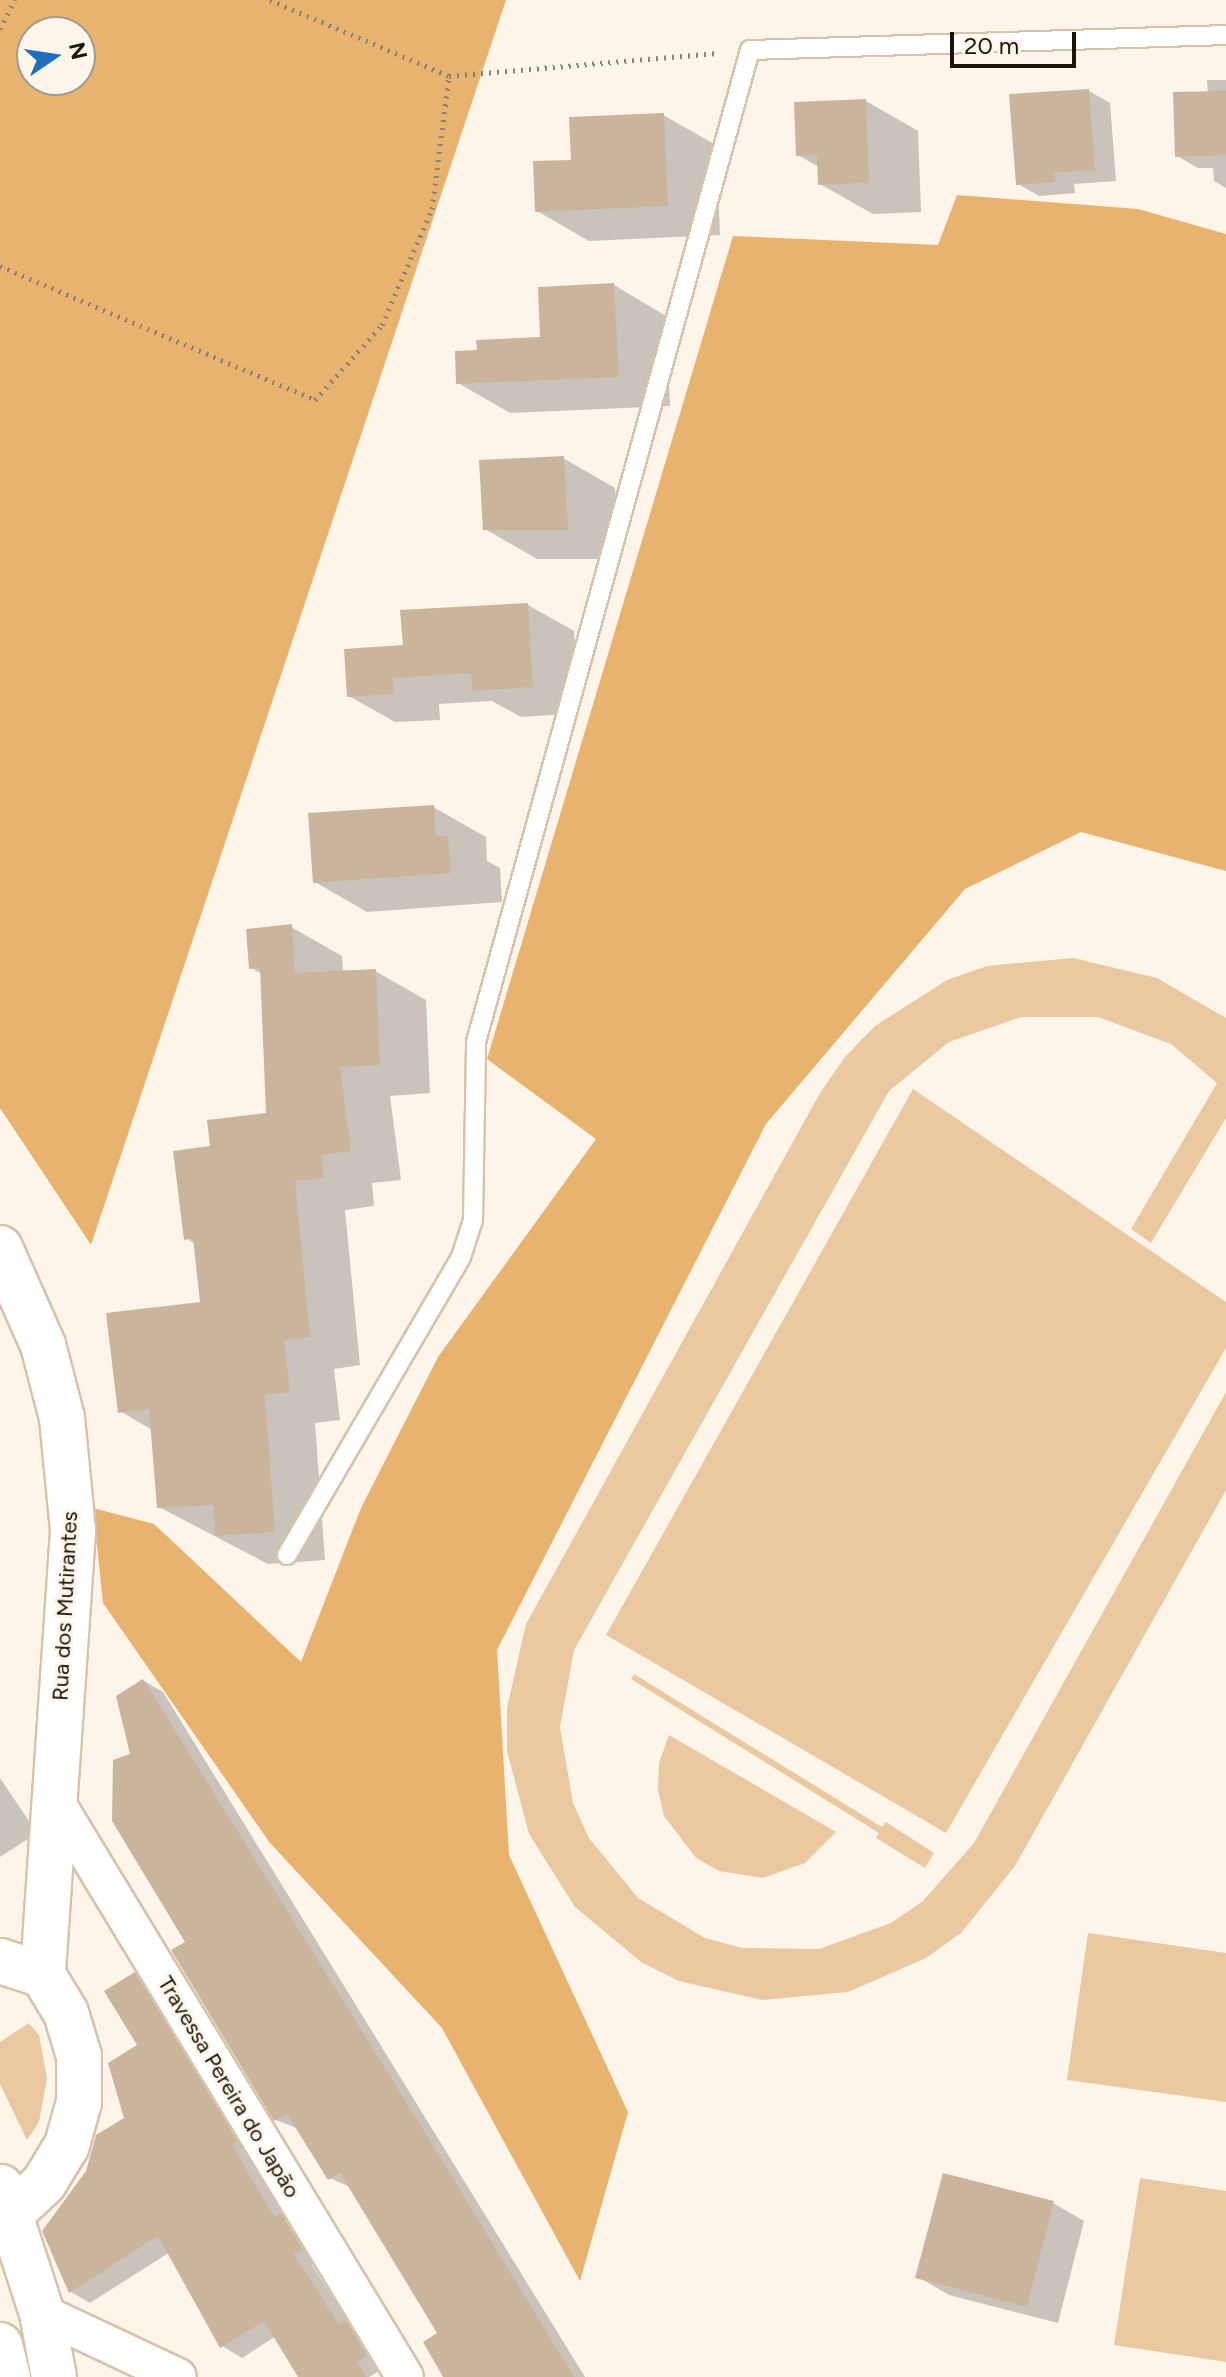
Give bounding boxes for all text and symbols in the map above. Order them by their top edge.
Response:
north arrow [16,16,96,96]
scale bar [954,16,1080,66]
text: 20 m [964,31,1019,60]
text: N [63,40,93,62]
street label: Rua dos Mutirantes [47,1511,83,1701]
street label: Travessa Pereira do Japão [152,1971,306,2203]

